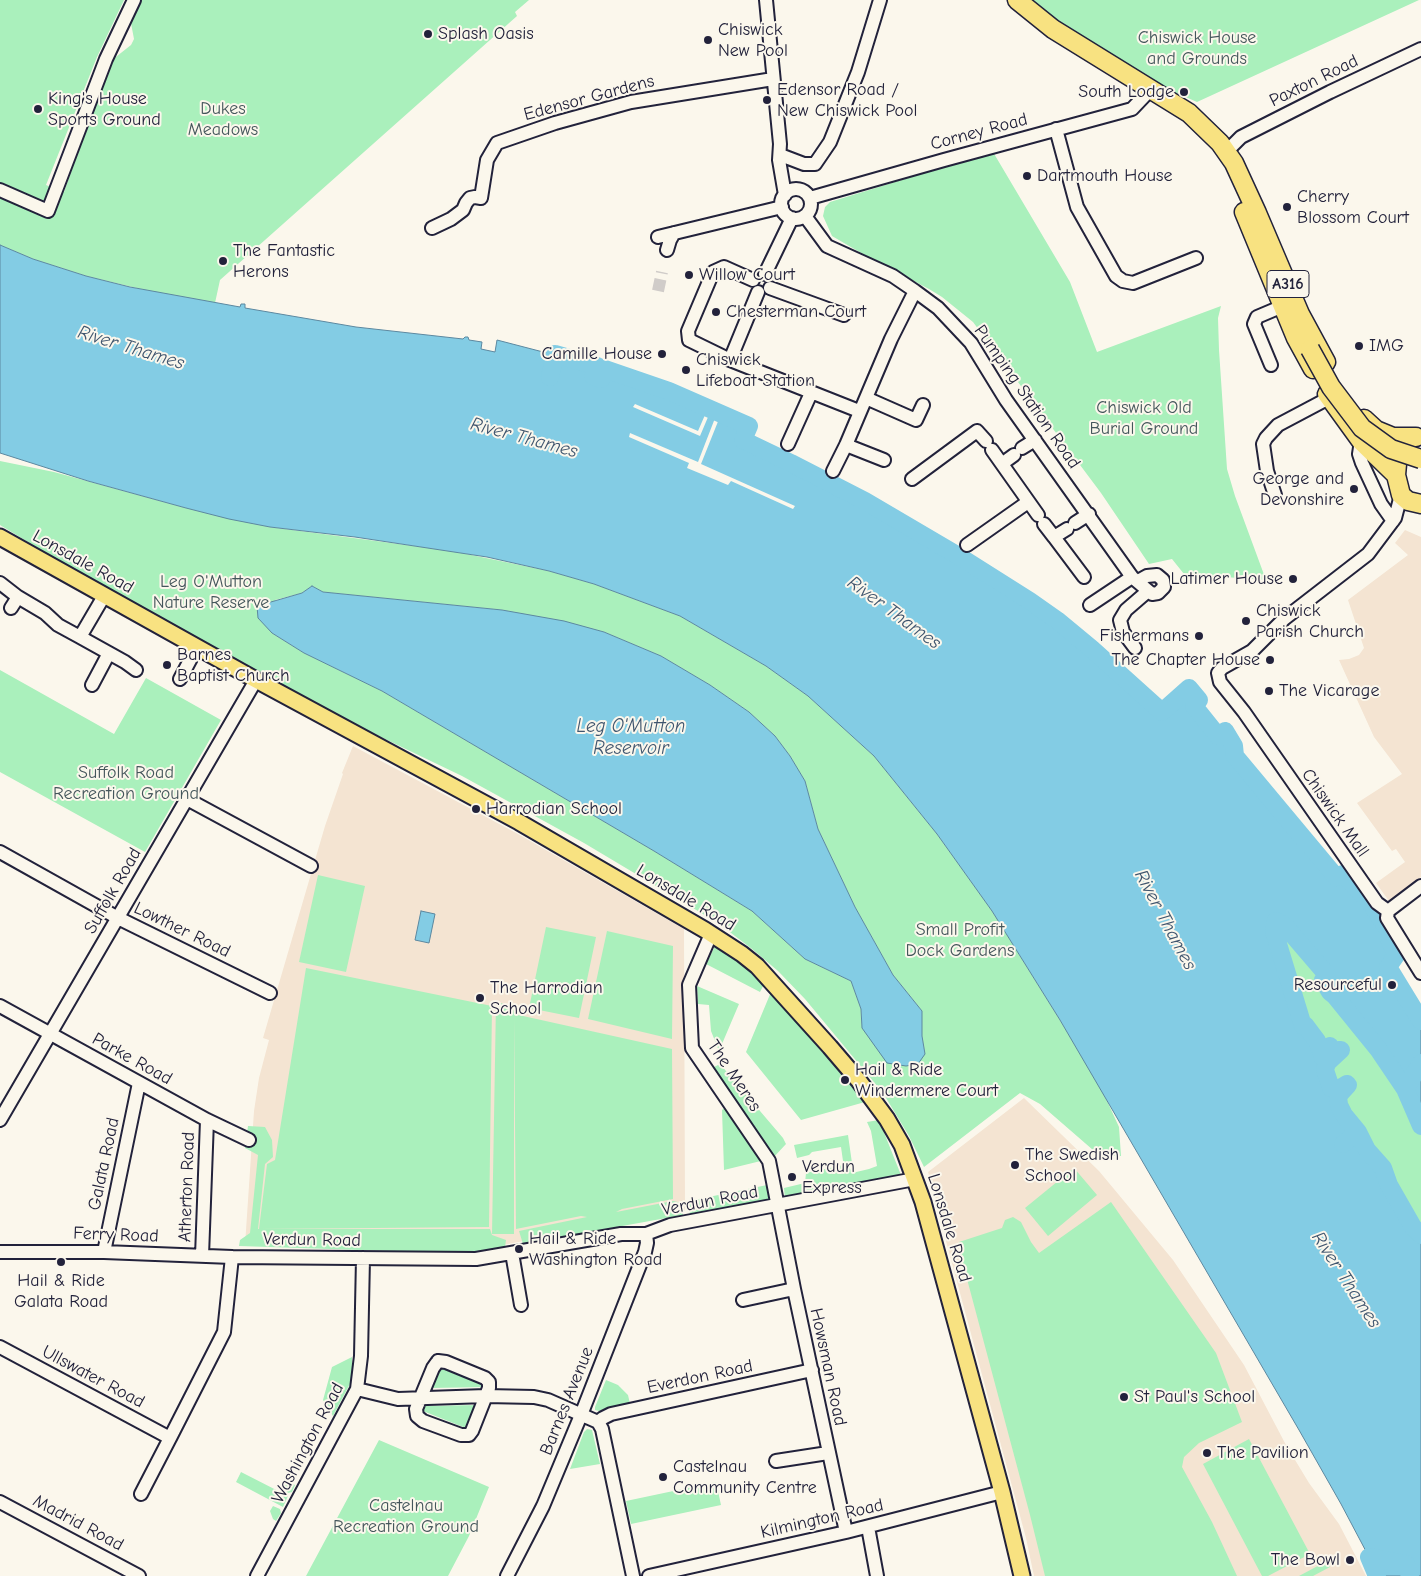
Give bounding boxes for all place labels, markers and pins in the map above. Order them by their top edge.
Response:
place label: Chiswick New Pool [718,19,788,62]
place label: Splash Oasis [438,23,534,45]
marker: Splash Oasis [422,28,434,40]
marker: Chiswick New Pool [702,34,714,46]
place label: Edensor Road / New Chiswick Pool [777,79,917,122]
place label: South Lodge [1078,81,1174,103]
marker: South Lodge [1178,86,1190,98]
place label: King's House Sports Ground [48,88,161,130]
marker: Edensor Road / New Chiswick Pool [761,94,773,106]
marker: King's House Sports Ground [32,103,44,115]
place label: Dartmouth House [1037,165,1173,187]
marker: Dartmouth House [1021,170,1033,182]
place label: Cherry Blossom Court [1297,186,1409,228]
marker: Cherry Blossom Court [1281,201,1293,213]
place label: The Fantastic Herons [233,240,335,282]
marker: The Fantastic Herons [217,255,229,267]
place label: Willow Court [699,264,795,286]
marker: Willow Court [683,269,695,281]
place label: Chesterman Court [726,301,866,323]
marker: Chesterman Court [710,306,722,318]
place label: IMG [1369,335,1404,357]
marker: IMG [1353,340,1365,352]
place label: Camille House [542,343,652,365]
marker: Camille House [656,348,668,360]
place label: Chiswick Lifeboat Station [696,349,815,392]
marker: Chiswick Lifeboat Station [680,364,692,376]
place label: George and Devonshire [1253,468,1344,510]
marker: George and Devonshire [1348,483,1360,495]
place label: Latimer House [1171,568,1283,590]
marker: Latimer House [1287,573,1299,585]
place label: Chiswick Parish Church [1256,600,1364,642]
marker: Chiswick Parish Church [1240,615,1252,627]
place label: Fishermans [1100,625,1189,647]
marker: Fishermans [1193,630,1205,642]
place label: Barnes Baptist Church [177,644,290,686]
place label: The Chapter House [1112,649,1260,671]
marker: The Chapter House [1264,654,1276,666]
marker: Barnes Baptist Church [161,659,173,671]
place label: The Vicarage [1279,680,1379,702]
marker: The Vicarage [1263,685,1275,697]
place label: Harrodian School [486,798,622,820]
marker: Harrodian School [470,803,482,815]
place label: Resourceful [1294,974,1382,996]
place label: The Harrodian School [490,977,603,1020]
marker: Resourceful [1386,979,1398,991]
marker: The Harrodian School [474,992,486,1004]
place label: Hail & Ride Windermere Court [855,1059,998,1102]
marker: Hail & Ride Windermere Court [839,1074,851,1086]
place label: The Swedish School [1025,1144,1119,1186]
place label: Verdun Express [802,1156,862,1198]
marker: The Swedish School [1009,1159,1021,1171]
marker: Verdun Express [786,1171,798,1183]
place label: Hail & Ride Washington Road [529,1228,662,1270]
marker: Hail & Ride Washington Road [513,1243,525,1255]
marker: Hail & Ride Galata Road [55,1256,67,1268]
place label: Hail & Ride Galata Road [14,1270,108,1312]
place label: St Paul's School [1134,1386,1255,1408]
marker: St Paul's School [1118,1391,1130,1403]
place label: The Pavilion [1217,1442,1309,1464]
marker: The Pavilion [1201,1447,1213,1459]
place label: Castelnau Community Centre [673,1456,817,1498]
marker: Castelnau Community Centre [657,1471,669,1483]
place label: The Bowl [1271,1549,1340,1571]
marker: The Bowl [1344,1554,1356,1566]

